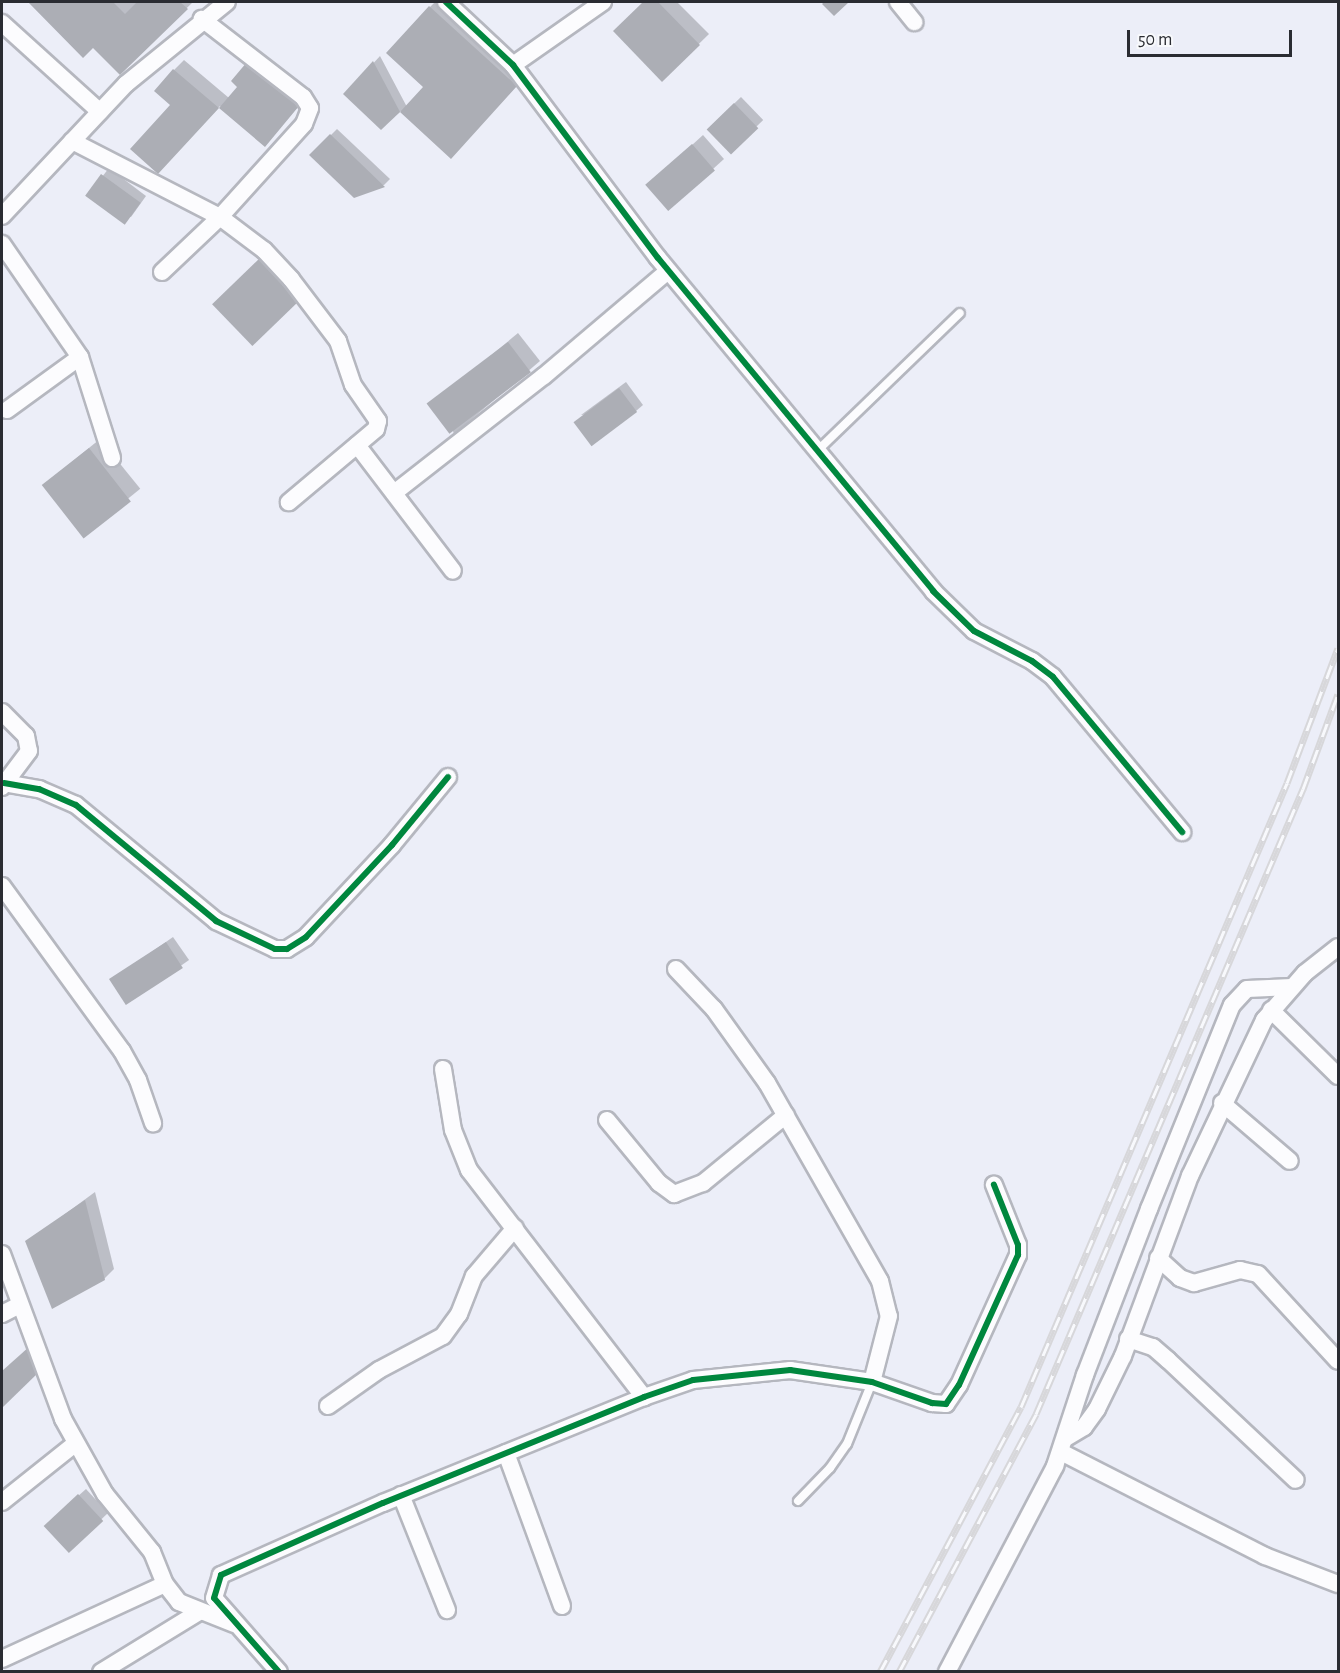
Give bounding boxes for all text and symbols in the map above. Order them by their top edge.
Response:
scale bar [1130,18,1295,56]
text: 50 m [1138,31,1172,49]

